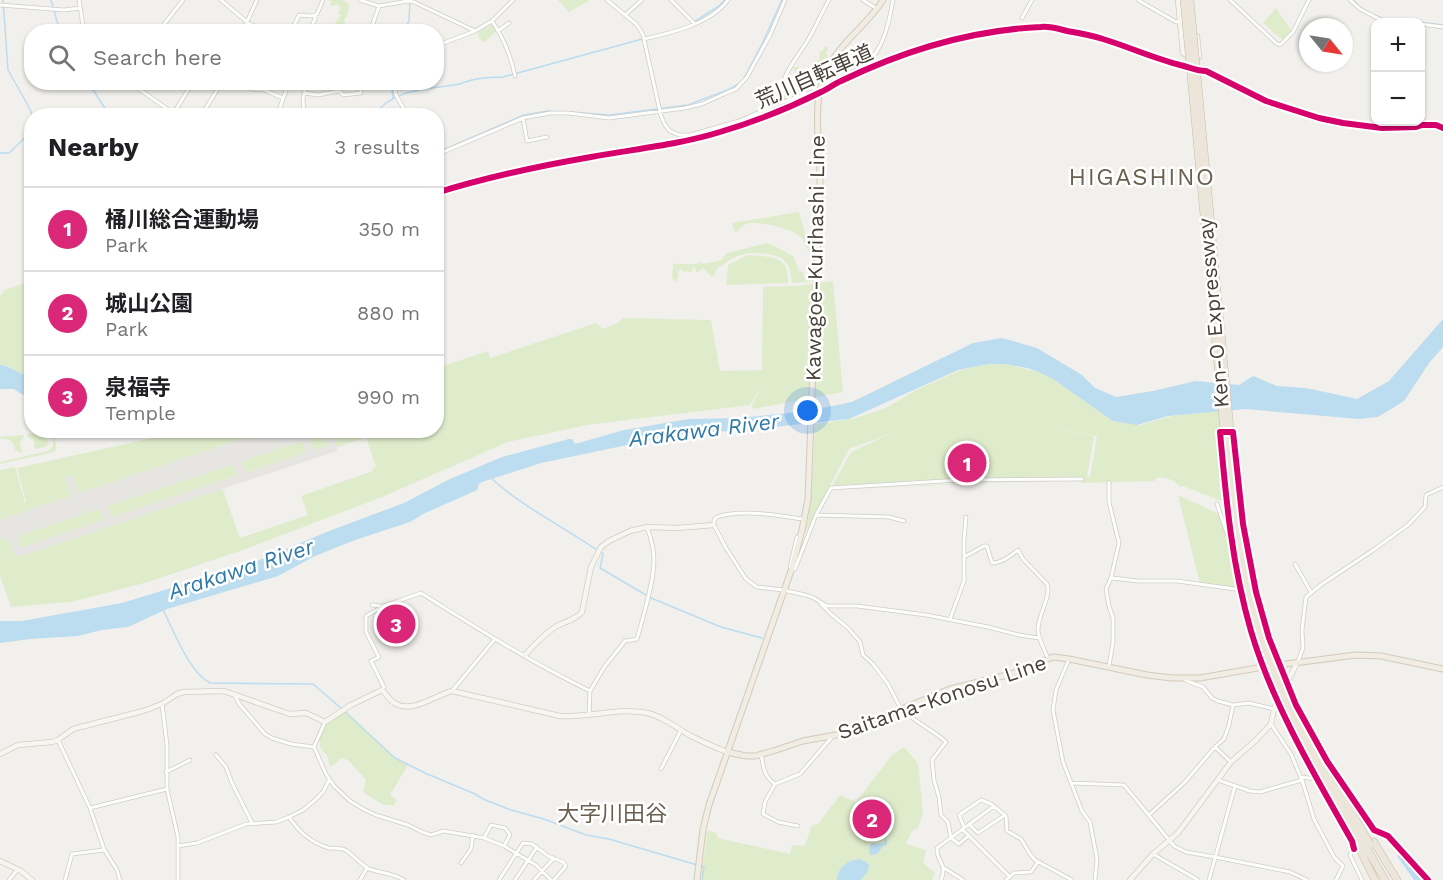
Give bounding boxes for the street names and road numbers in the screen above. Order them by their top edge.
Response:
street label: 荒川自転車道 [751,39,877,113]
street label: Kawagoe-Kurihashi Line [800,135,830,381]
street label: Ken-O Expressway [1192,217,1234,409]
street label: Saitama-Konosu Line [834,649,1050,745]

